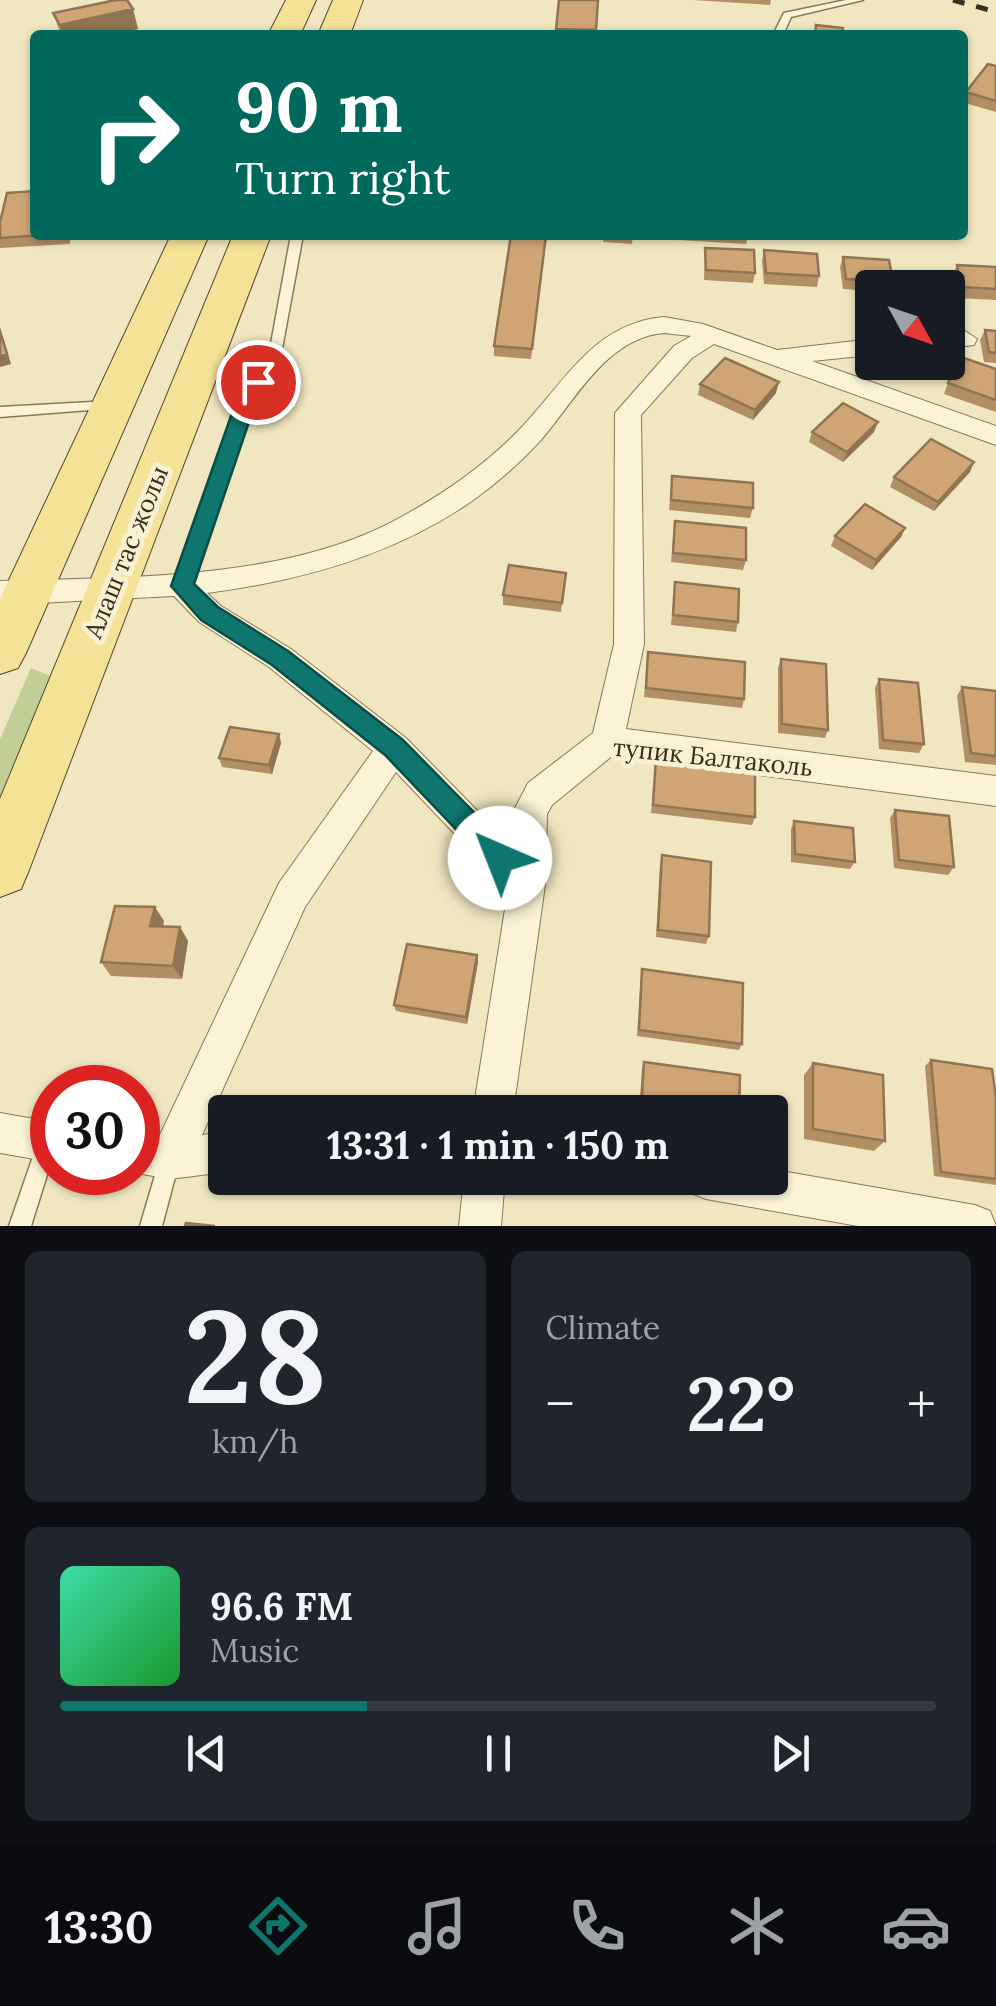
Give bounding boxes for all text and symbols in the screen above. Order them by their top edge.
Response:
text: 90 m [235,62,403,151]
icon: right [70,70,200,200]
text: Turn right [235,149,451,206]
north arrow [855,270,965,380]
map controls [855,270,965,380]
pin [216,340,301,425]
icon: arrive [231,355,286,410]
street label: Алаш тас жолы [76,461,175,644]
street label: тупик Балтаколь [612,731,814,783]
position arrow [448,806,552,910]
speed limit sign: 30 [30,1065,160,1195]
text: 13:31 · 1 min · 150 m [327,1121,669,1169]
text: 28 [183,1272,327,1439]
text: Climate [546,1307,660,1348]
text: 22° [686,1356,795,1452]
text: − [546,1369,575,1439]
text: + [907,1369,936,1439]
text: km/h [212,1421,298,1462]
text: 96.6 FM [210,1582,353,1630]
text: Music [210,1630,299,1671]
icon: previous [179,1726,234,1781]
icon: pause [471,1726,526,1781]
icon: next [763,1726,818,1781]
icon: directions [243,1891,313,1961]
icon: music [402,1891,472,1961]
icon: phone [562,1891,632,1961]
icon: climate [722,1891,792,1961]
icon: car [881,1891,951,1961]
text: 13:30 [45,1898,153,1955]

